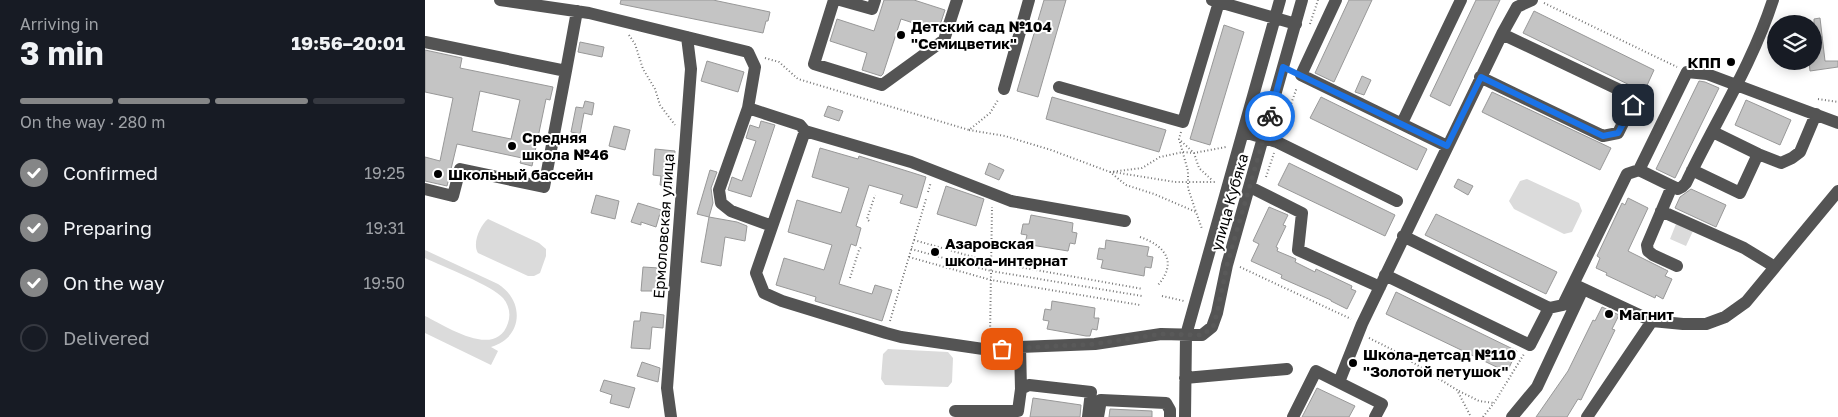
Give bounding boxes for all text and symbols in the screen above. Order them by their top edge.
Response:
text: Arriving in [20,14,99,34]
map controls [1767,15,1822,70]
button: layers [1767,15,1822,70]
place label: Детский сад №104 "Семицветик" [911,17,1052,52]
marker: Детский сад №104 "Семицветик" [895,29,907,41]
text: 19:56–20:01 [291,31,405,54]
text: 3 min [20,34,104,72]
place label: КПП [1687,53,1721,71]
marker: КПП [1725,56,1737,68]
pin [1612,84,1654,126]
courier [1245,91,1295,141]
icon: home [1619,91,1647,119]
icon: bike [1256,102,1284,130]
text: On the way · 280 m [20,112,165,132]
place label: Средняя школа №46 [522,128,609,163]
marker: Средняя школа №46 [506,140,518,152]
street label: улица Кубяка [1207,151,1251,253]
street label: Ермоловская улица [649,153,677,299]
icon: check [20,159,48,187]
text: Confirmed [63,161,158,184]
text: 19:25 [364,163,405,183]
place label: Школьный бассейн [448,165,593,183]
marker: Школьный бассейн [432,168,444,180]
icon: check [20,214,48,242]
text: Preparing [63,216,152,239]
text: 19:31 [366,218,405,238]
place label: Азаровская школа-интернат [945,234,1068,269]
marker: Азаровская школа-интернат [929,246,941,258]
icon: check [20,269,48,297]
text: On the way [63,271,165,294]
text: 19:50 [364,273,405,293]
place label: Магнит [1619,305,1674,323]
marker: Магнит [1603,308,1615,320]
text: Delivered [63,326,150,349]
pin [981,328,1023,370]
icon: bag [988,335,1016,363]
place label: Школа-детсад №110 "Золотой петушок" [1363,345,1516,380]
marker: Школа-детсад №110 "Золотой петушок" [1347,357,1359,369]

